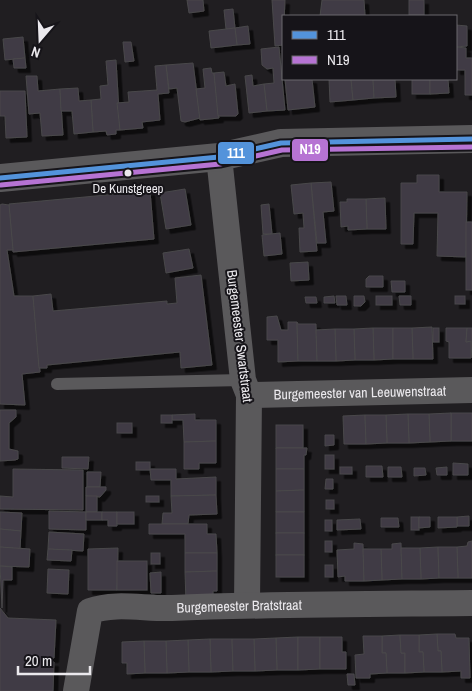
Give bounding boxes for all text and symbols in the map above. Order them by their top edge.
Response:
north arrow [15,15,65,65]
legend [282,15,457,80]
text: 111 [327,24,346,45]
text: N [29,42,43,62]
text: N19 [327,49,350,70]
line badge: N19 [291,138,329,162]
text: N19 [299,140,321,158]
line badge: 111 [217,141,255,165]
text: 111 [227,144,246,162]
marker: De Kunstgreep [123,168,133,178]
place label: De Kunstgreep [92,180,164,197]
street label: Burgemeester Swartstraat [223,269,257,403]
street label: Burgemeester van Leeuwenstraat [274,382,446,403]
street label: Burgemeester Bratstraat [176,596,302,617]
scale bar [18,644,90,676]
text: 20 m [25,650,52,671]

